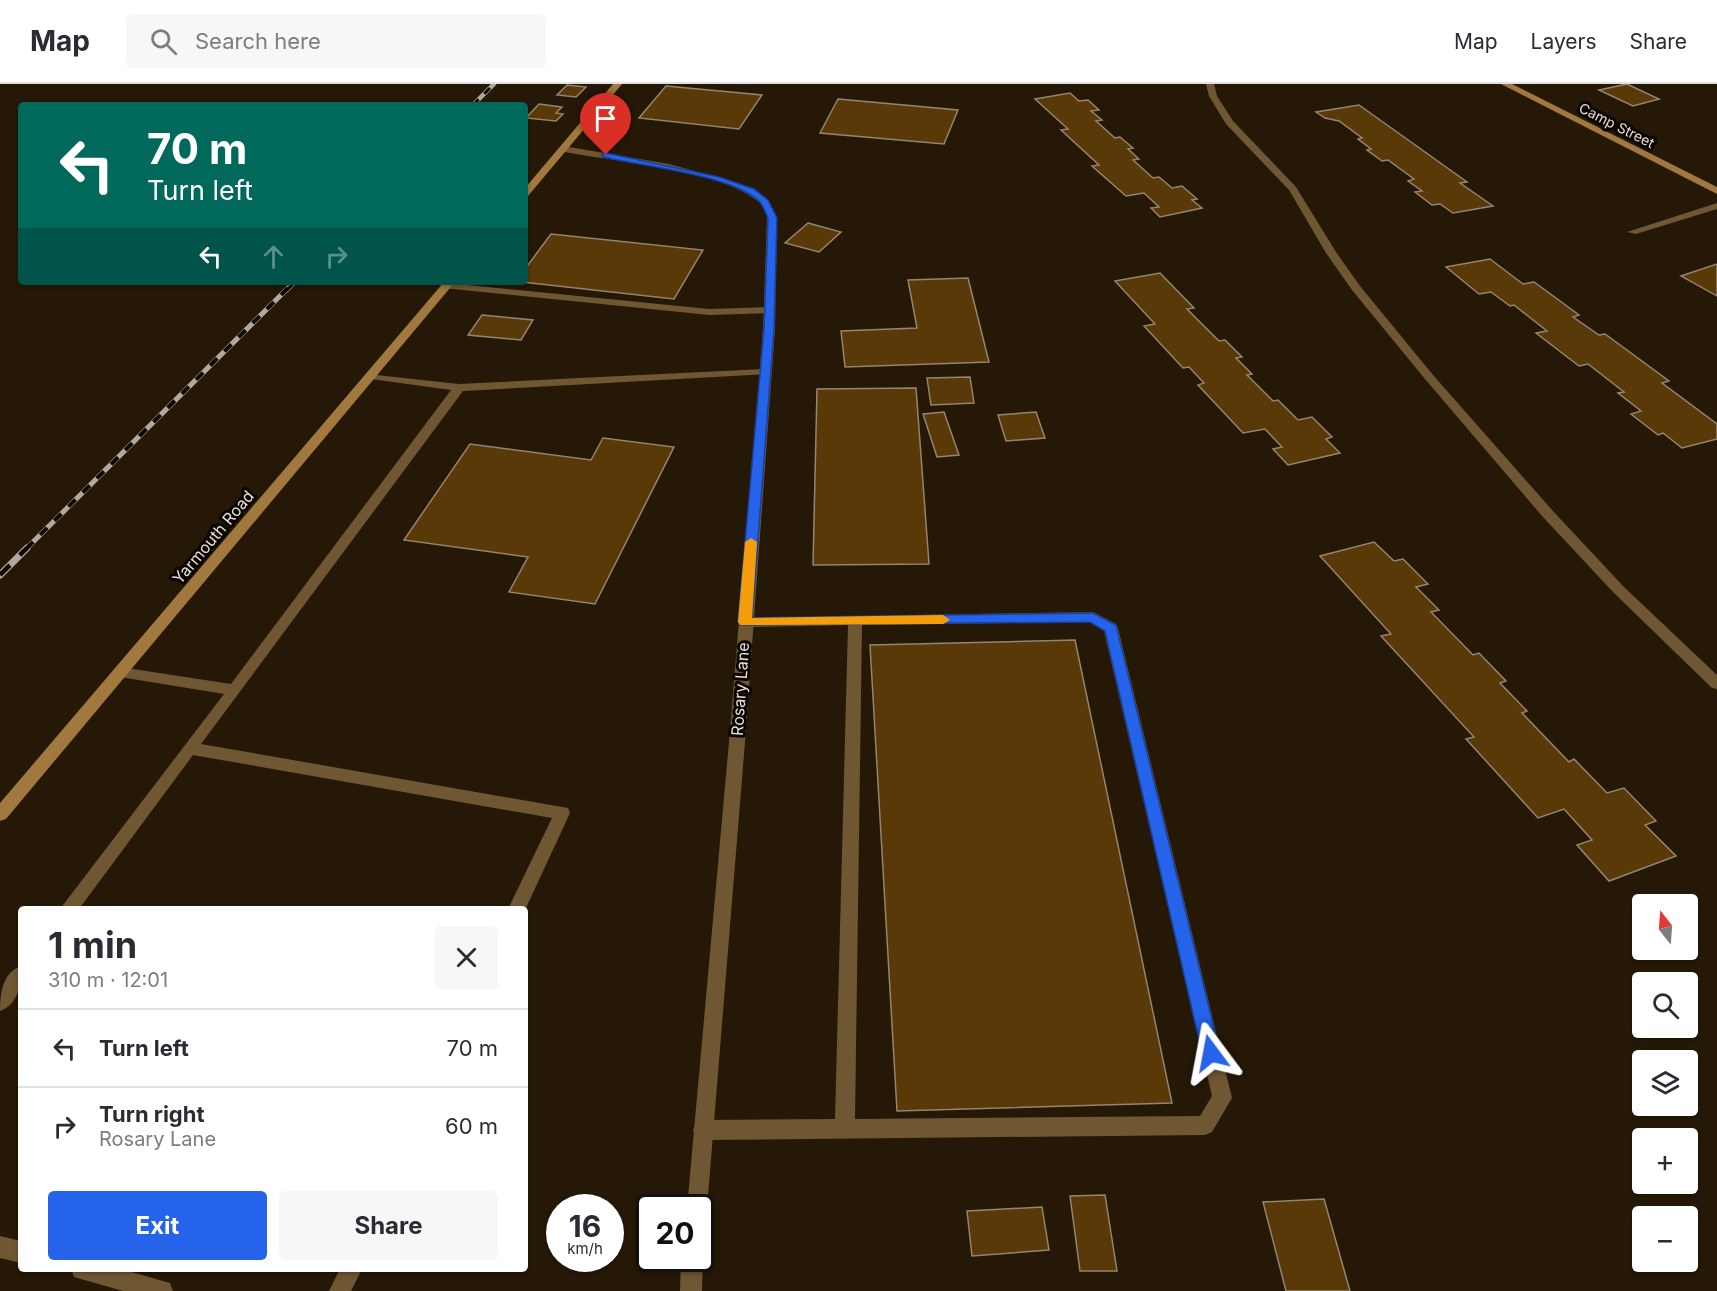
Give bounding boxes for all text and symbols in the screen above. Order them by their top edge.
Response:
search box [126,14,546,68]
text: Map [30,24,90,58]
icon: search [147,25,180,58]
text: Search here [195,28,321,54]
text: Map [1454,29,1498,54]
text: Layers [1531,29,1597,54]
text: Share [1630,29,1687,54]
pin [580,93,631,155]
street label: Camp Street [1576,99,1658,151]
icon: arrive [589,102,622,135]
text: 70 m [147,123,247,174]
icon: left [48,126,126,204]
text: Turn left [147,174,253,207]
icon: left [194,240,227,273]
icon: ahead [257,240,290,273]
icon: right [320,240,353,273]
street label: Yarmouth Road [168,486,258,588]
street label: Rosary Lane [727,642,753,736]
north arrow [1632,894,1698,960]
map controls [1632,894,1698,1272]
text: 1 min [48,923,137,967]
button: close [435,926,498,989]
text: 310 m · 12:01 [48,968,168,992]
button: search [1632,972,1698,1038]
position arrow [1179,1021,1243,1085]
icon: left [48,1032,81,1065]
text: Turn left [99,1035,189,1061]
text: 70 m [447,1035,498,1061]
button: layers [1632,1050,1698,1116]
text: Turn right [99,1101,205,1127]
icon: right [48,1110,81,1143]
text: 60 m [445,1113,498,1139]
text: Rosary Lane [99,1127,216,1151]
button: + [1632,1128,1698,1194]
button: Exit [48,1191,267,1260]
button: Share [279,1191,498,1260]
speed limit sign: 20 [636,1194,714,1272]
button: − [1632,1206,1698,1272]
text: 16 [569,1208,601,1244]
text: km/h [567,1239,603,1258]

